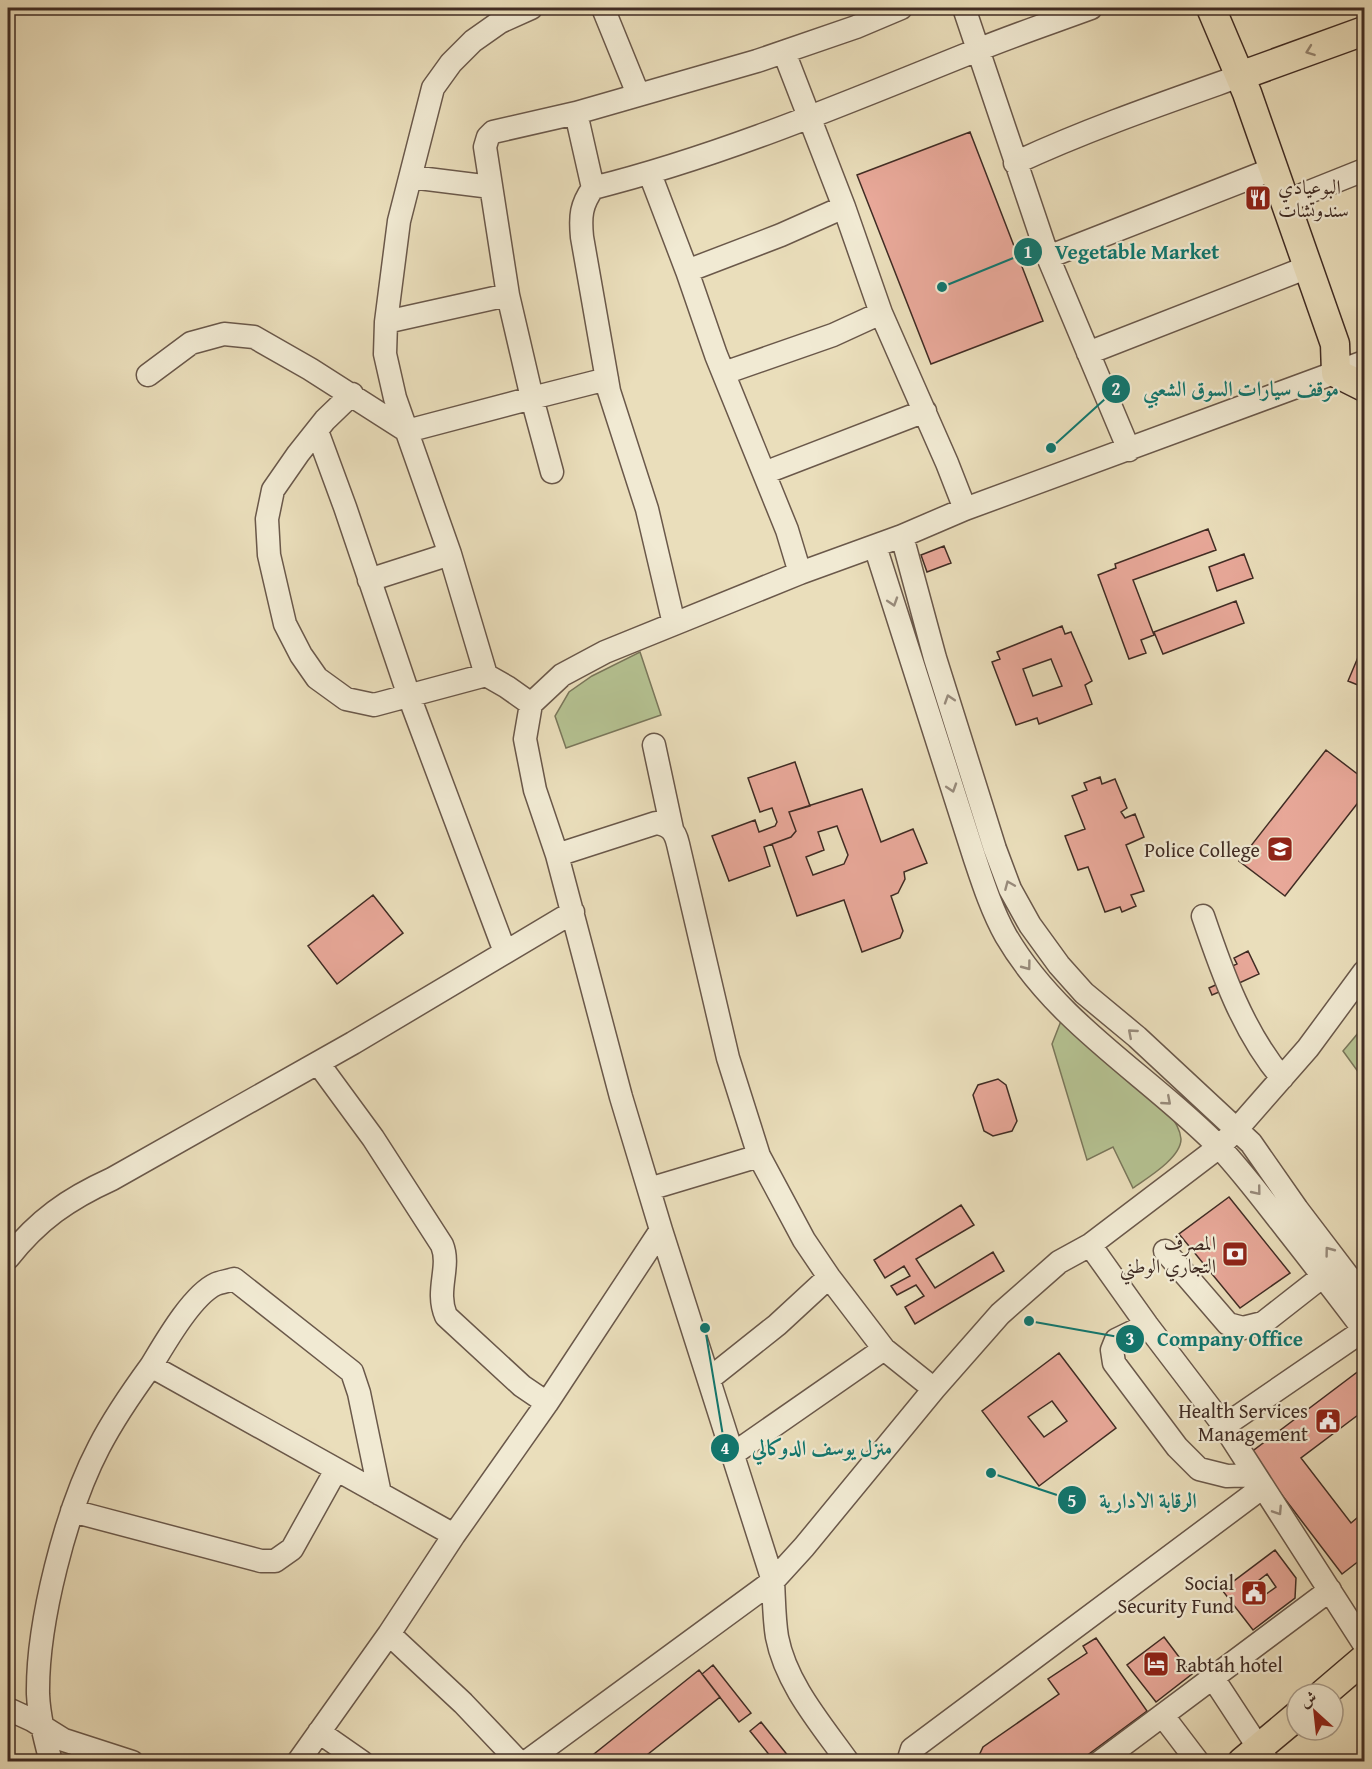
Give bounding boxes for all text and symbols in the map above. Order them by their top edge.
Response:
one-way arrow [1305,43,1315,56]
place label: البوعيادي سندوتشات [1278,172,1349,224]
restaurant icon: البوعيادي سندوتشات [1243,183,1273,213]
callout: Vegetable Market [1013,232,1231,271]
text: Vegetable Market [1055,236,1219,267]
text: 1 [1023,238,1033,265]
callout: موقف سيارات السوق الشعبي [1101,369,1351,408]
text: موقف سيارات السوق الشعبي [1143,373,1339,409]
text: 2 [1111,375,1121,402]
one-way arrow [886,596,898,607]
one-way arrow [944,694,956,705]
one-way arrow [945,782,957,793]
school or university icon: Police College [1265,834,1295,864]
place label: Police College [1144,835,1260,864]
one-way arrow [1004,880,1016,891]
one-way arrow [1020,960,1031,971]
one-way arrow [1128,1029,1139,1040]
one-way arrow [1161,1094,1171,1105]
one-way arrow [1250,1184,1261,1195]
place label: المصرف التجاري الوطني [1120,1228,1216,1285]
bank icon: المصرف التجاري الوطني [1220,1239,1250,1269]
one-way arrow [1325,1246,1336,1257]
callout: Company Office [1115,1319,1315,1358]
text: Company Office [1157,1323,1303,1354]
text: 3 [1125,1325,1135,1352]
place label: Health Services Management [1178,1396,1308,1448]
public building icon: Health Services Management [1313,1406,1343,1436]
callout: منزل يوسف الدوكالي [710,1428,905,1467]
text: منزل يوسف الدوكالي [751,1432,892,1466]
text: 4 [720,1434,730,1461]
callout: الرقابة الادارية [1057,1481,1209,1520]
text: الرقابة الادارية [1099,1485,1197,1516]
text: 5 [1067,1487,1077,1514]
one-way arrow [1271,1504,1282,1515]
place label: Social Security Fund [1117,1568,1234,1620]
public building icon: Social Security Fund [1239,1578,1269,1608]
hotel icon: Rabtah hotel [1141,1649,1171,1679]
place label: Rabtah hotel [1176,1650,1283,1679]
north arrow [1285,1682,1345,1742]
text: ش [1296,1684,1321,1713]

